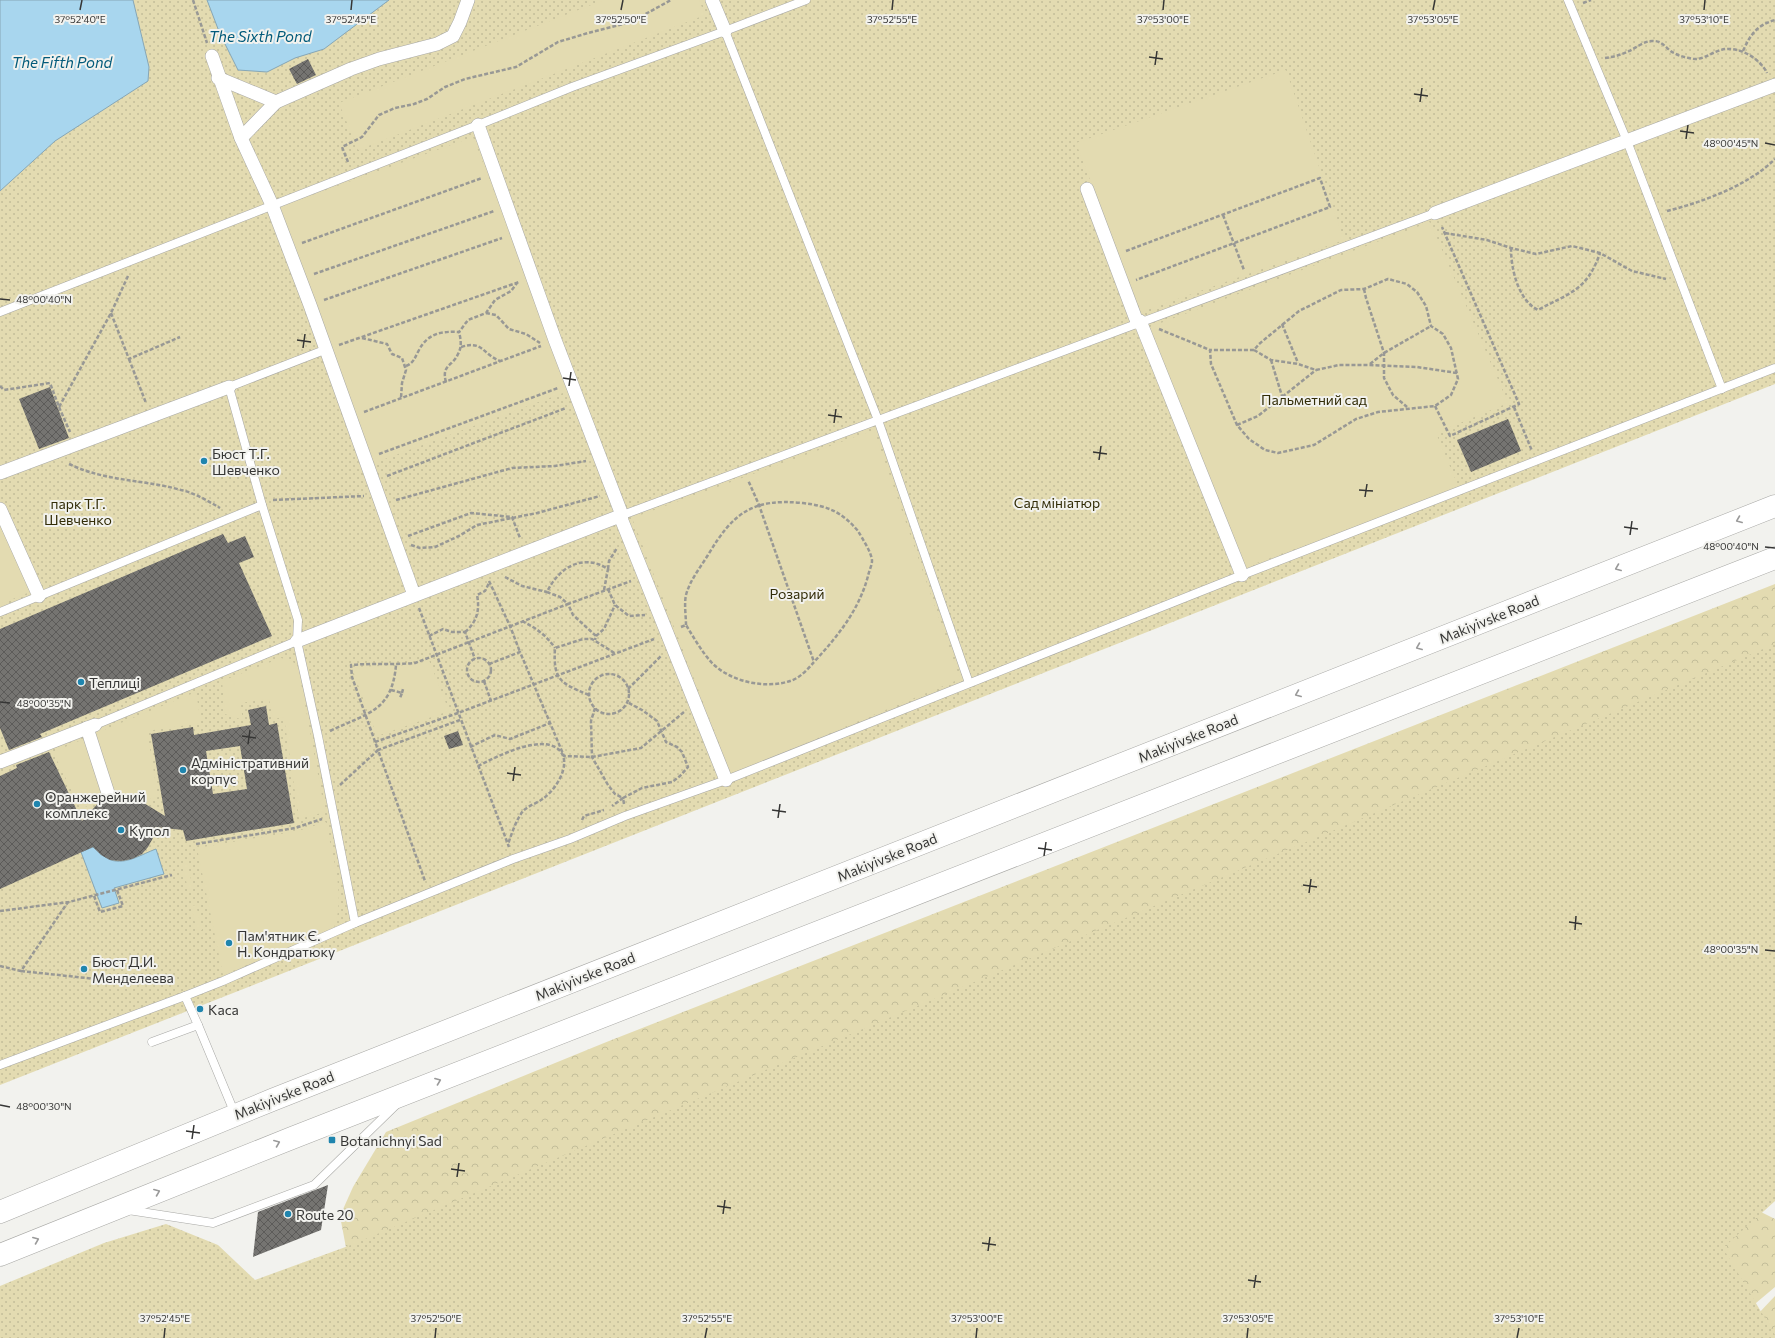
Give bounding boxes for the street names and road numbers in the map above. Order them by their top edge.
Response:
street label: Makiyivske Road [1437,591,1541,647]
street label: Makiyivske Road [1136,710,1240,766]
street label: Makiyivske Road [835,829,939,885]
street label: Makiyivske Road [533,948,637,1004]
street label: Makiyivske Road [232,1067,336,1123]

